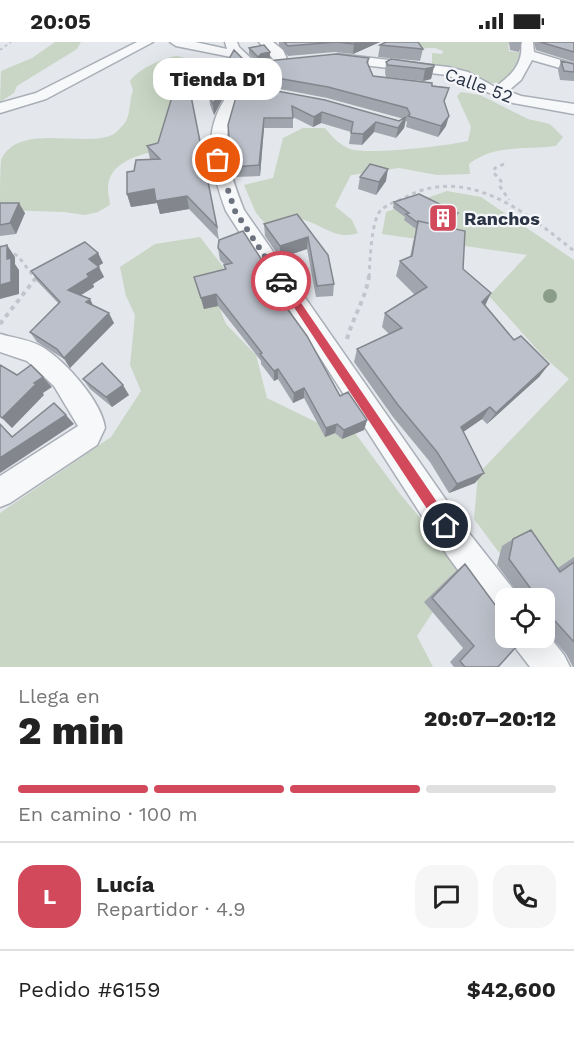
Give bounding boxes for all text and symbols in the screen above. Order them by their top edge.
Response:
text: 20:05 [30,9,91,34]
callout: Tienda D1 [154,58,282,100]
street label: Calle 52 [442,63,516,107]
text: Tienda D1 [170,67,265,91]
pin [192,134,243,185]
icon: bag [201,143,234,176]
building icon: Ranchos [427,202,459,234]
place label: Ranchos [464,208,540,229]
courier [251,251,311,311]
icon: car [265,265,298,298]
pin [420,500,471,551]
icon: home [429,509,462,542]
map controls [495,588,555,648]
button: locate [495,588,555,648]
text: Llega en [18,684,100,708]
text: 20:07–20:12 [424,706,556,731]
text: 2 min [18,708,124,753]
text: En camino · 100 m [18,802,198,826]
button: chat [415,865,478,928]
button: phone [493,865,556,928]
text: Lucía [96,872,154,897]
text: L [43,884,56,909]
text: Repartidor · 4.9 [96,897,246,921]
text: Pedido #6159 [18,977,160,1002]
text: $42,600 [467,977,556,1002]

